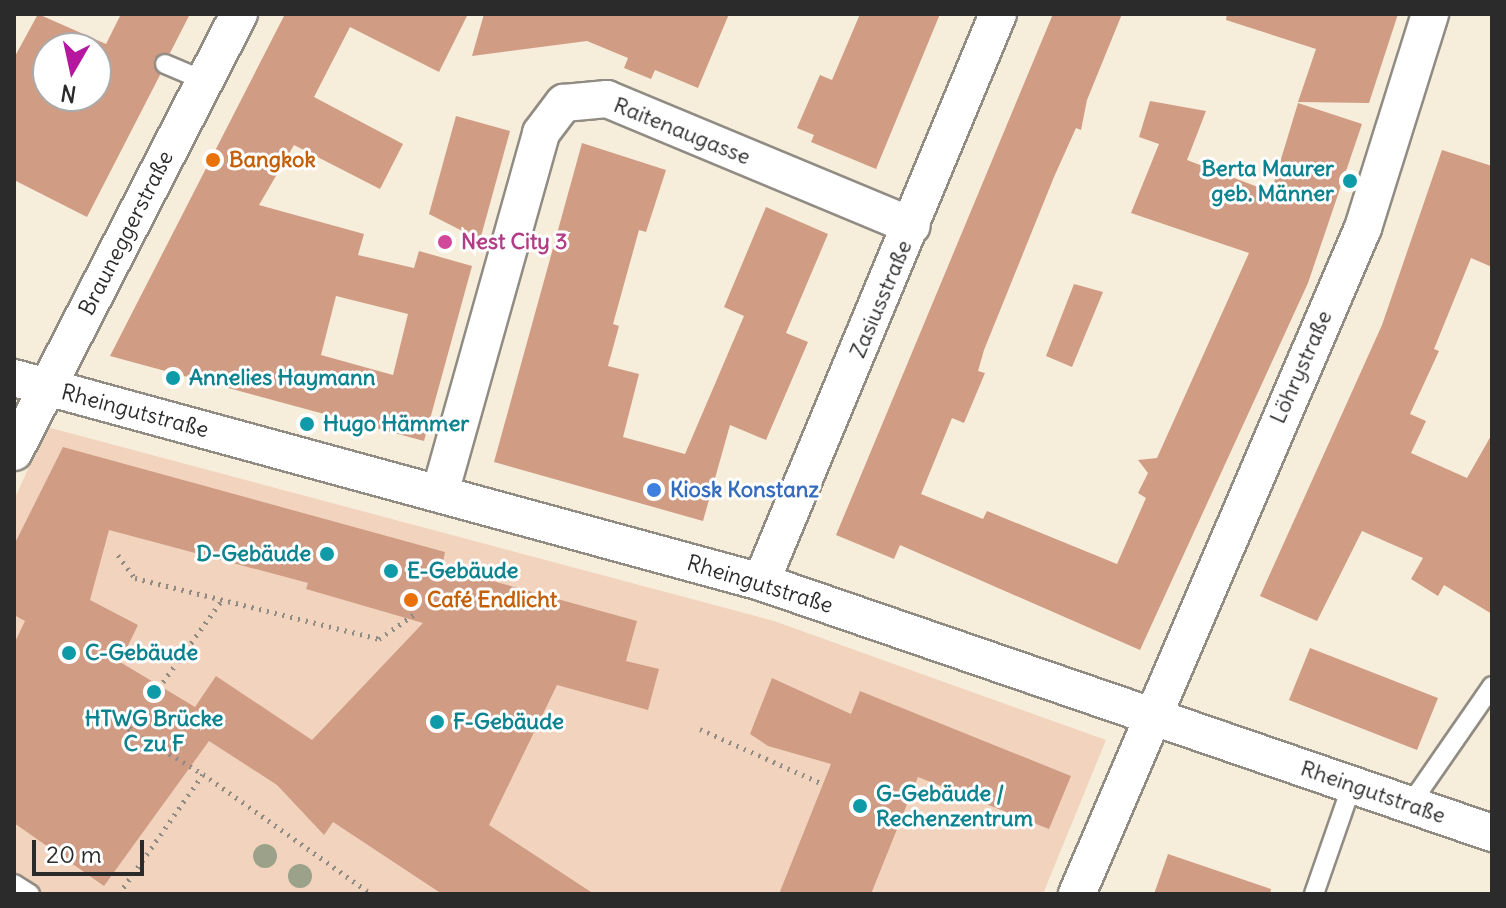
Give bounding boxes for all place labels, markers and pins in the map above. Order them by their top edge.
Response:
place label: Bangkok [229,147,316,173]
marker: Bangkok [204,151,222,169]
place label: Berta Maurer geb. Männer [1201,155,1334,206]
marker: Berta Maurer geb. Männer [1341,172,1359,190]
place label: Nest City 3 [461,229,568,255]
marker: Nest City 3 [436,233,454,251]
place label: Annelies Haymann [189,365,375,391]
marker: Annelies Haymann [164,369,182,387]
place label: Hugo Hämmer [323,411,469,437]
marker: Hugo Hämmer [298,415,316,433]
place label: Kiosk Konstanz [670,477,819,503]
marker: Kiosk Konstanz [645,481,663,499]
place label: D-Gebäude [196,541,311,567]
marker: D-Gebäude [318,545,336,563]
place label: E-Gebäude [407,558,518,584]
marker: E-Gebäude [382,562,400,580]
place label: Café Endlicht [427,587,557,613]
marker: Café Endlicht [402,591,420,609]
place label: C-Gebäude [85,640,198,666]
marker: C-Gebäude [60,644,78,662]
marker: HTWG Brücke C zu F [145,683,163,701]
place label: HTWG Brücke C zu F [85,705,223,756]
place label: F-Gebäude [453,709,564,735]
marker: F-Gebäude [428,713,446,731]
place label: G-Gebäude / Rechenzentrum [876,780,1033,832]
marker: G-Gebäude / Rechenzentrum [851,797,869,815]

